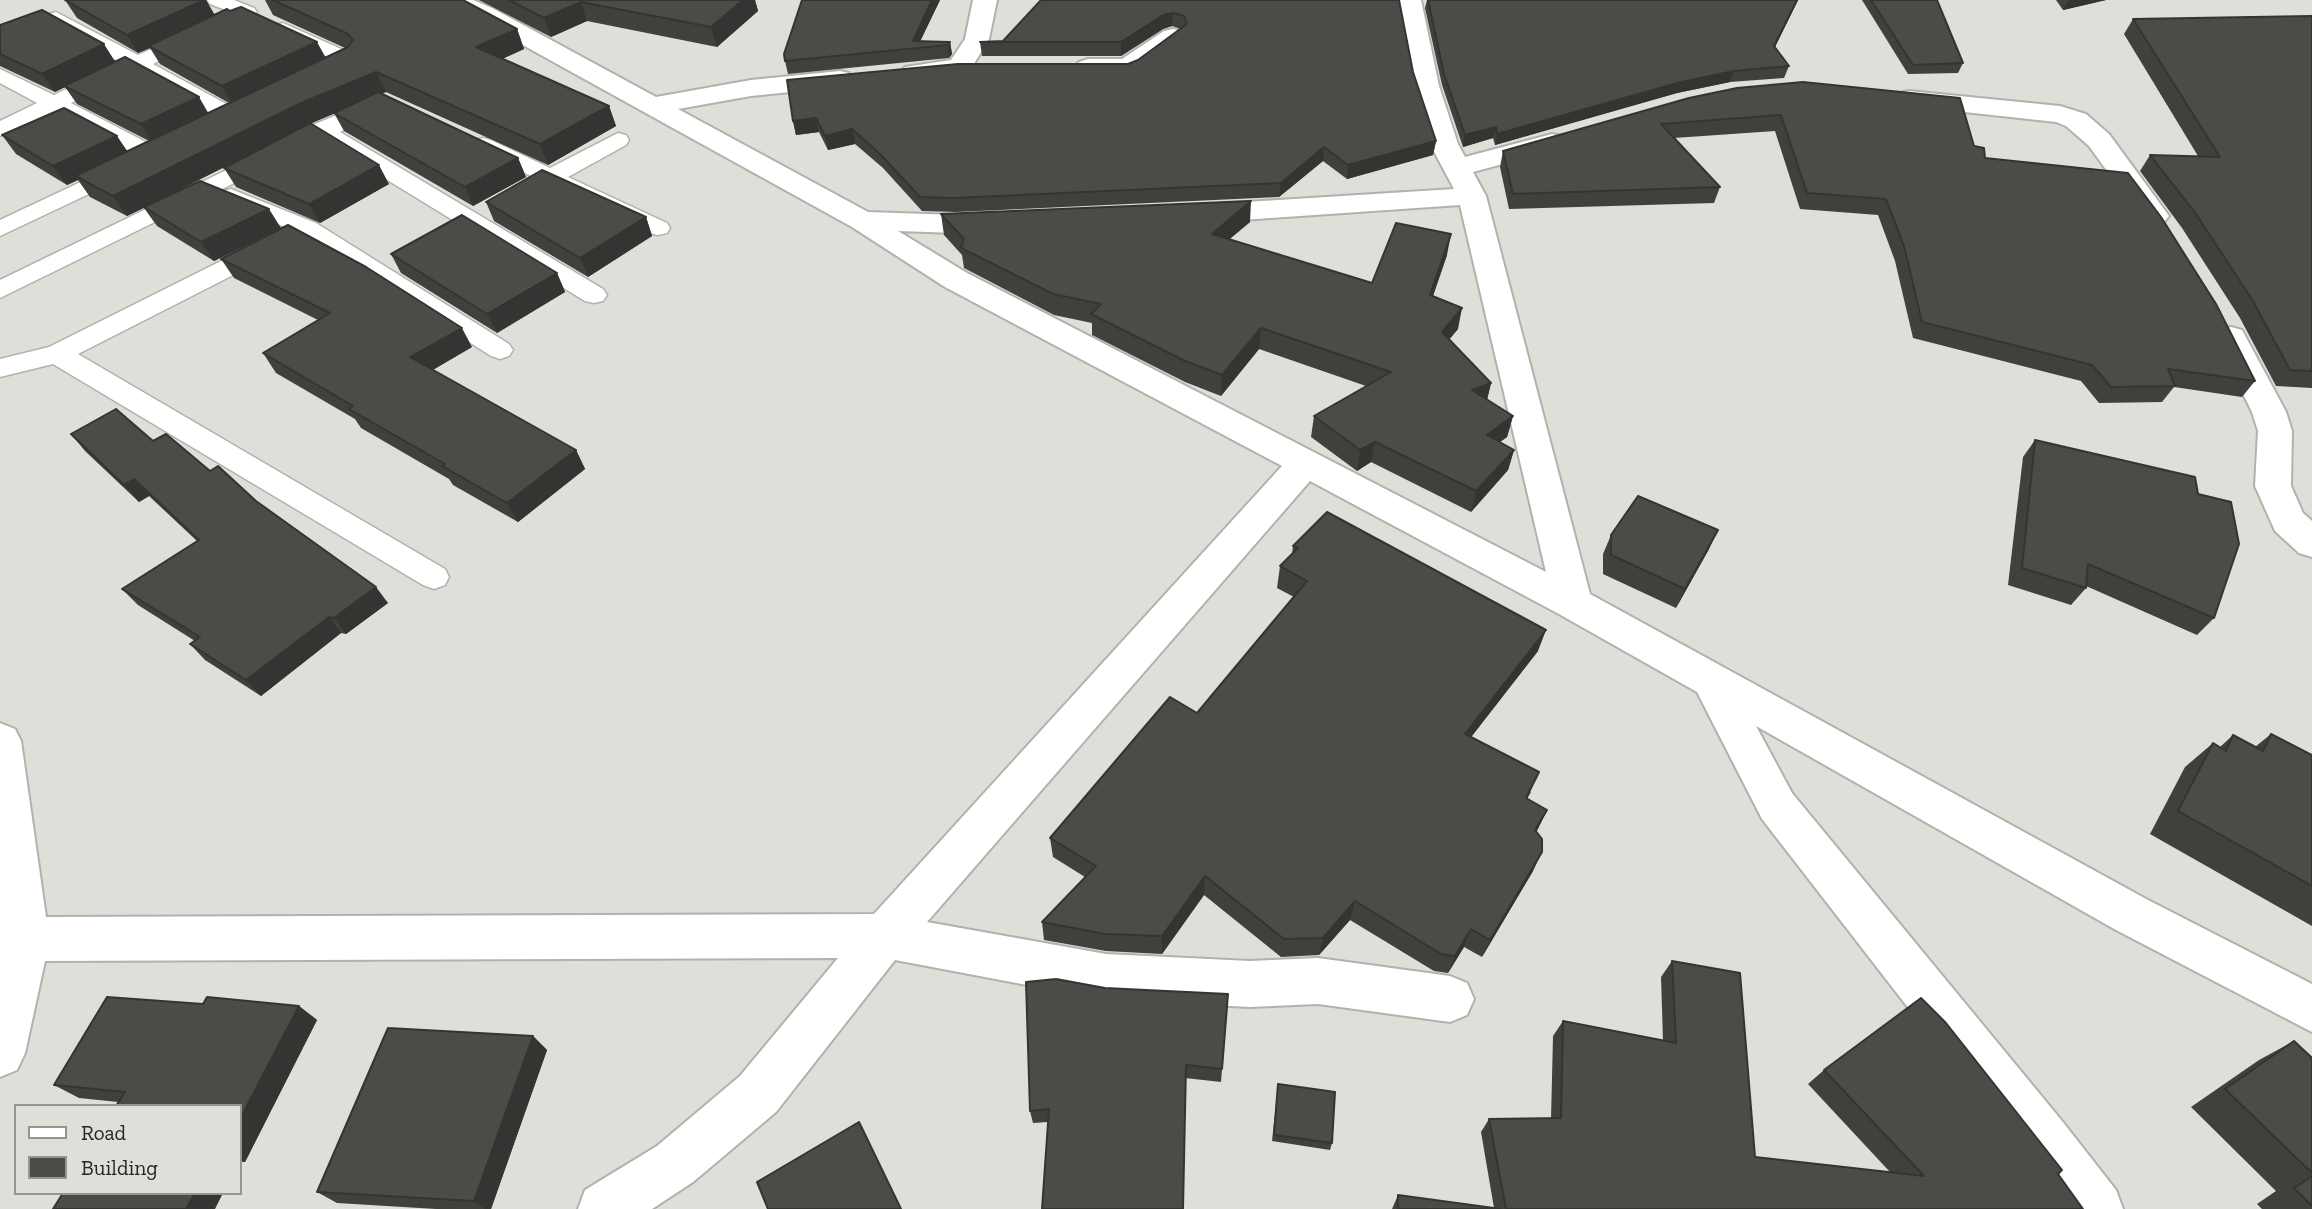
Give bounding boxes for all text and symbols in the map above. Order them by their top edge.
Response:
legend [14,1104,242,1195]
text: Road [81,1120,126,1145]
text: Building [81,1155,158,1180]

